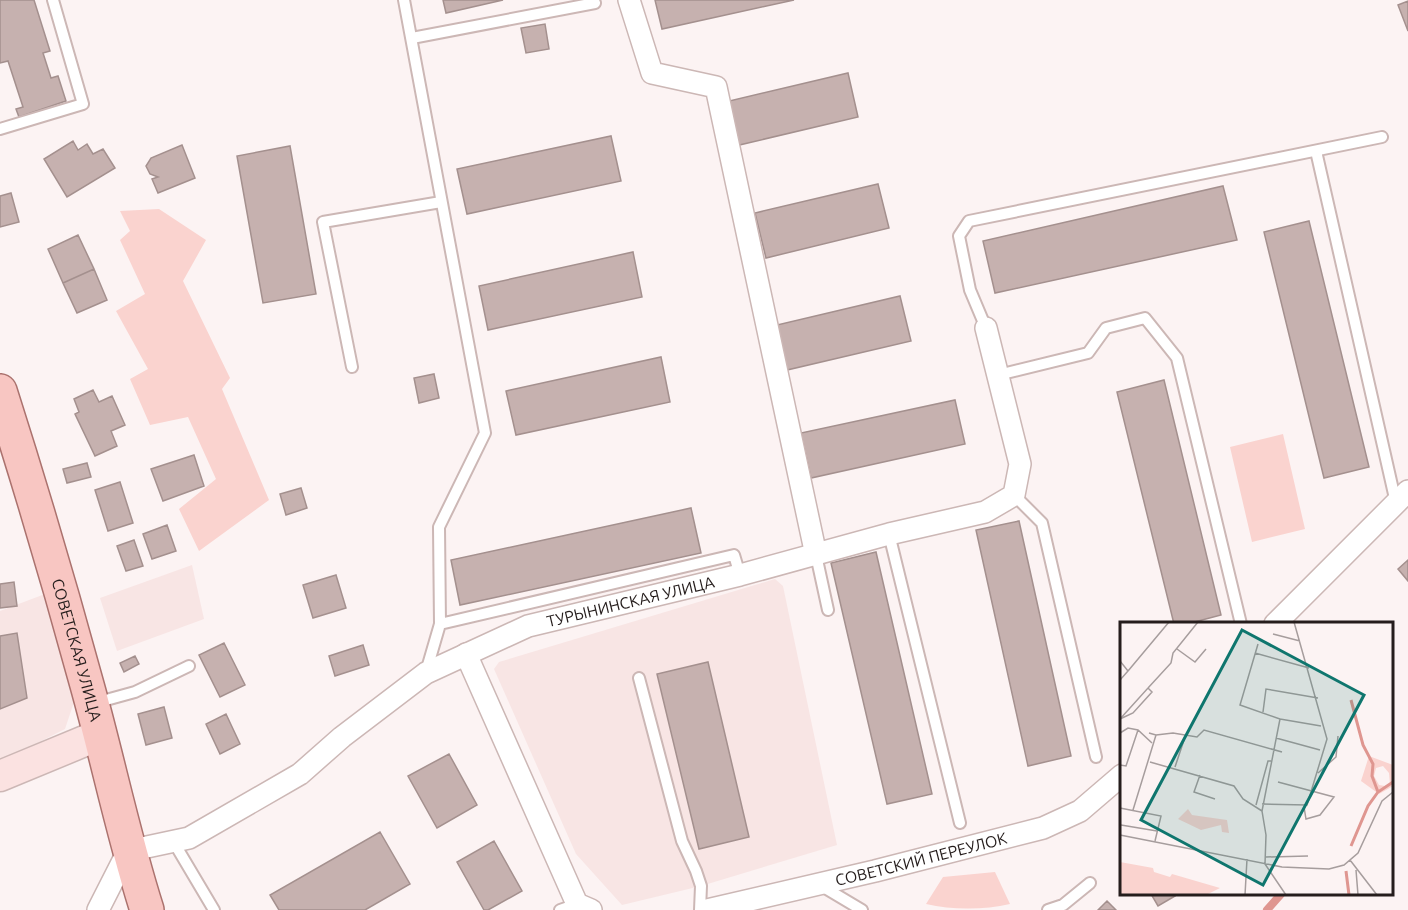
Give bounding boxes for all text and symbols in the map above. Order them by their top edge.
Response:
street label: ТУРЫНИНСКАЯ УЛИЦА [545,572,717,630]
street label: СОВЕТСКАЯ УЛИЦА [49,576,105,724]
inset map [1120,622,1393,895]
street label: СОВЕТСКИЙ ПЕРЕУЛОК [833,829,1009,889]

